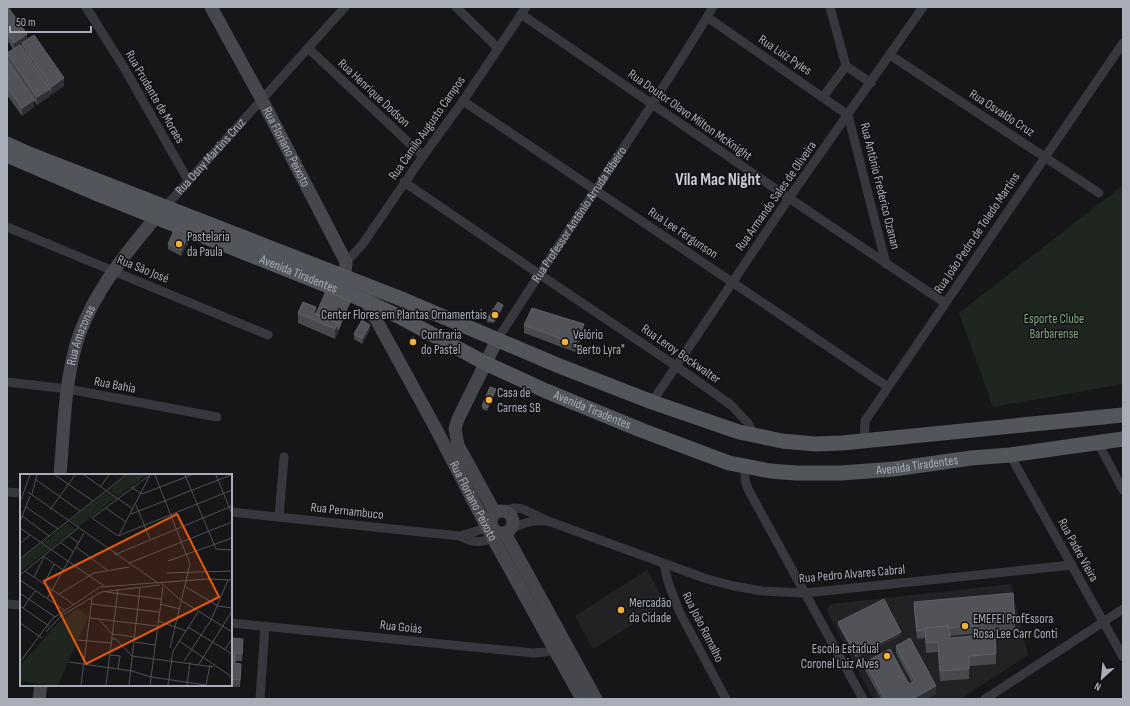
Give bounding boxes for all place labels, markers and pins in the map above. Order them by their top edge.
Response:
place label: Pastelaria da Paula [187,229,230,260]
marker: Pastelaria da Paula [174,239,184,249]
place label: Center Flores em Plantas Ornamentais [321,307,487,323]
marker: Center Flores em Plantas Ornamentais [490,310,500,320]
place label: Confraria do Pastel [421,327,462,358]
place label: Velório "Berto Lyra" [573,327,625,358]
marker: Confraria do Pastel [408,337,418,347]
marker: Velório "Berto Lyra" [560,337,570,347]
place label: Casa de Carnes SB [497,385,541,416]
marker: Casa de Carnes SB [484,395,494,405]
place label: Mercadão da Cidade [629,595,671,626]
marker: Mercadão da Cidade [616,605,626,615]
place label: EMEFEI ProfEssora Rosa Lee Carr Conti [973,611,1057,642]
marker: EMEFEI ProfEssora Rosa Lee Carr Conti [960,621,970,631]
place label: Escola Estadual Coronel Luiz Alves [801,641,879,672]
marker: Escola Estadual Coronel Luiz Alves [882,651,892,661]

